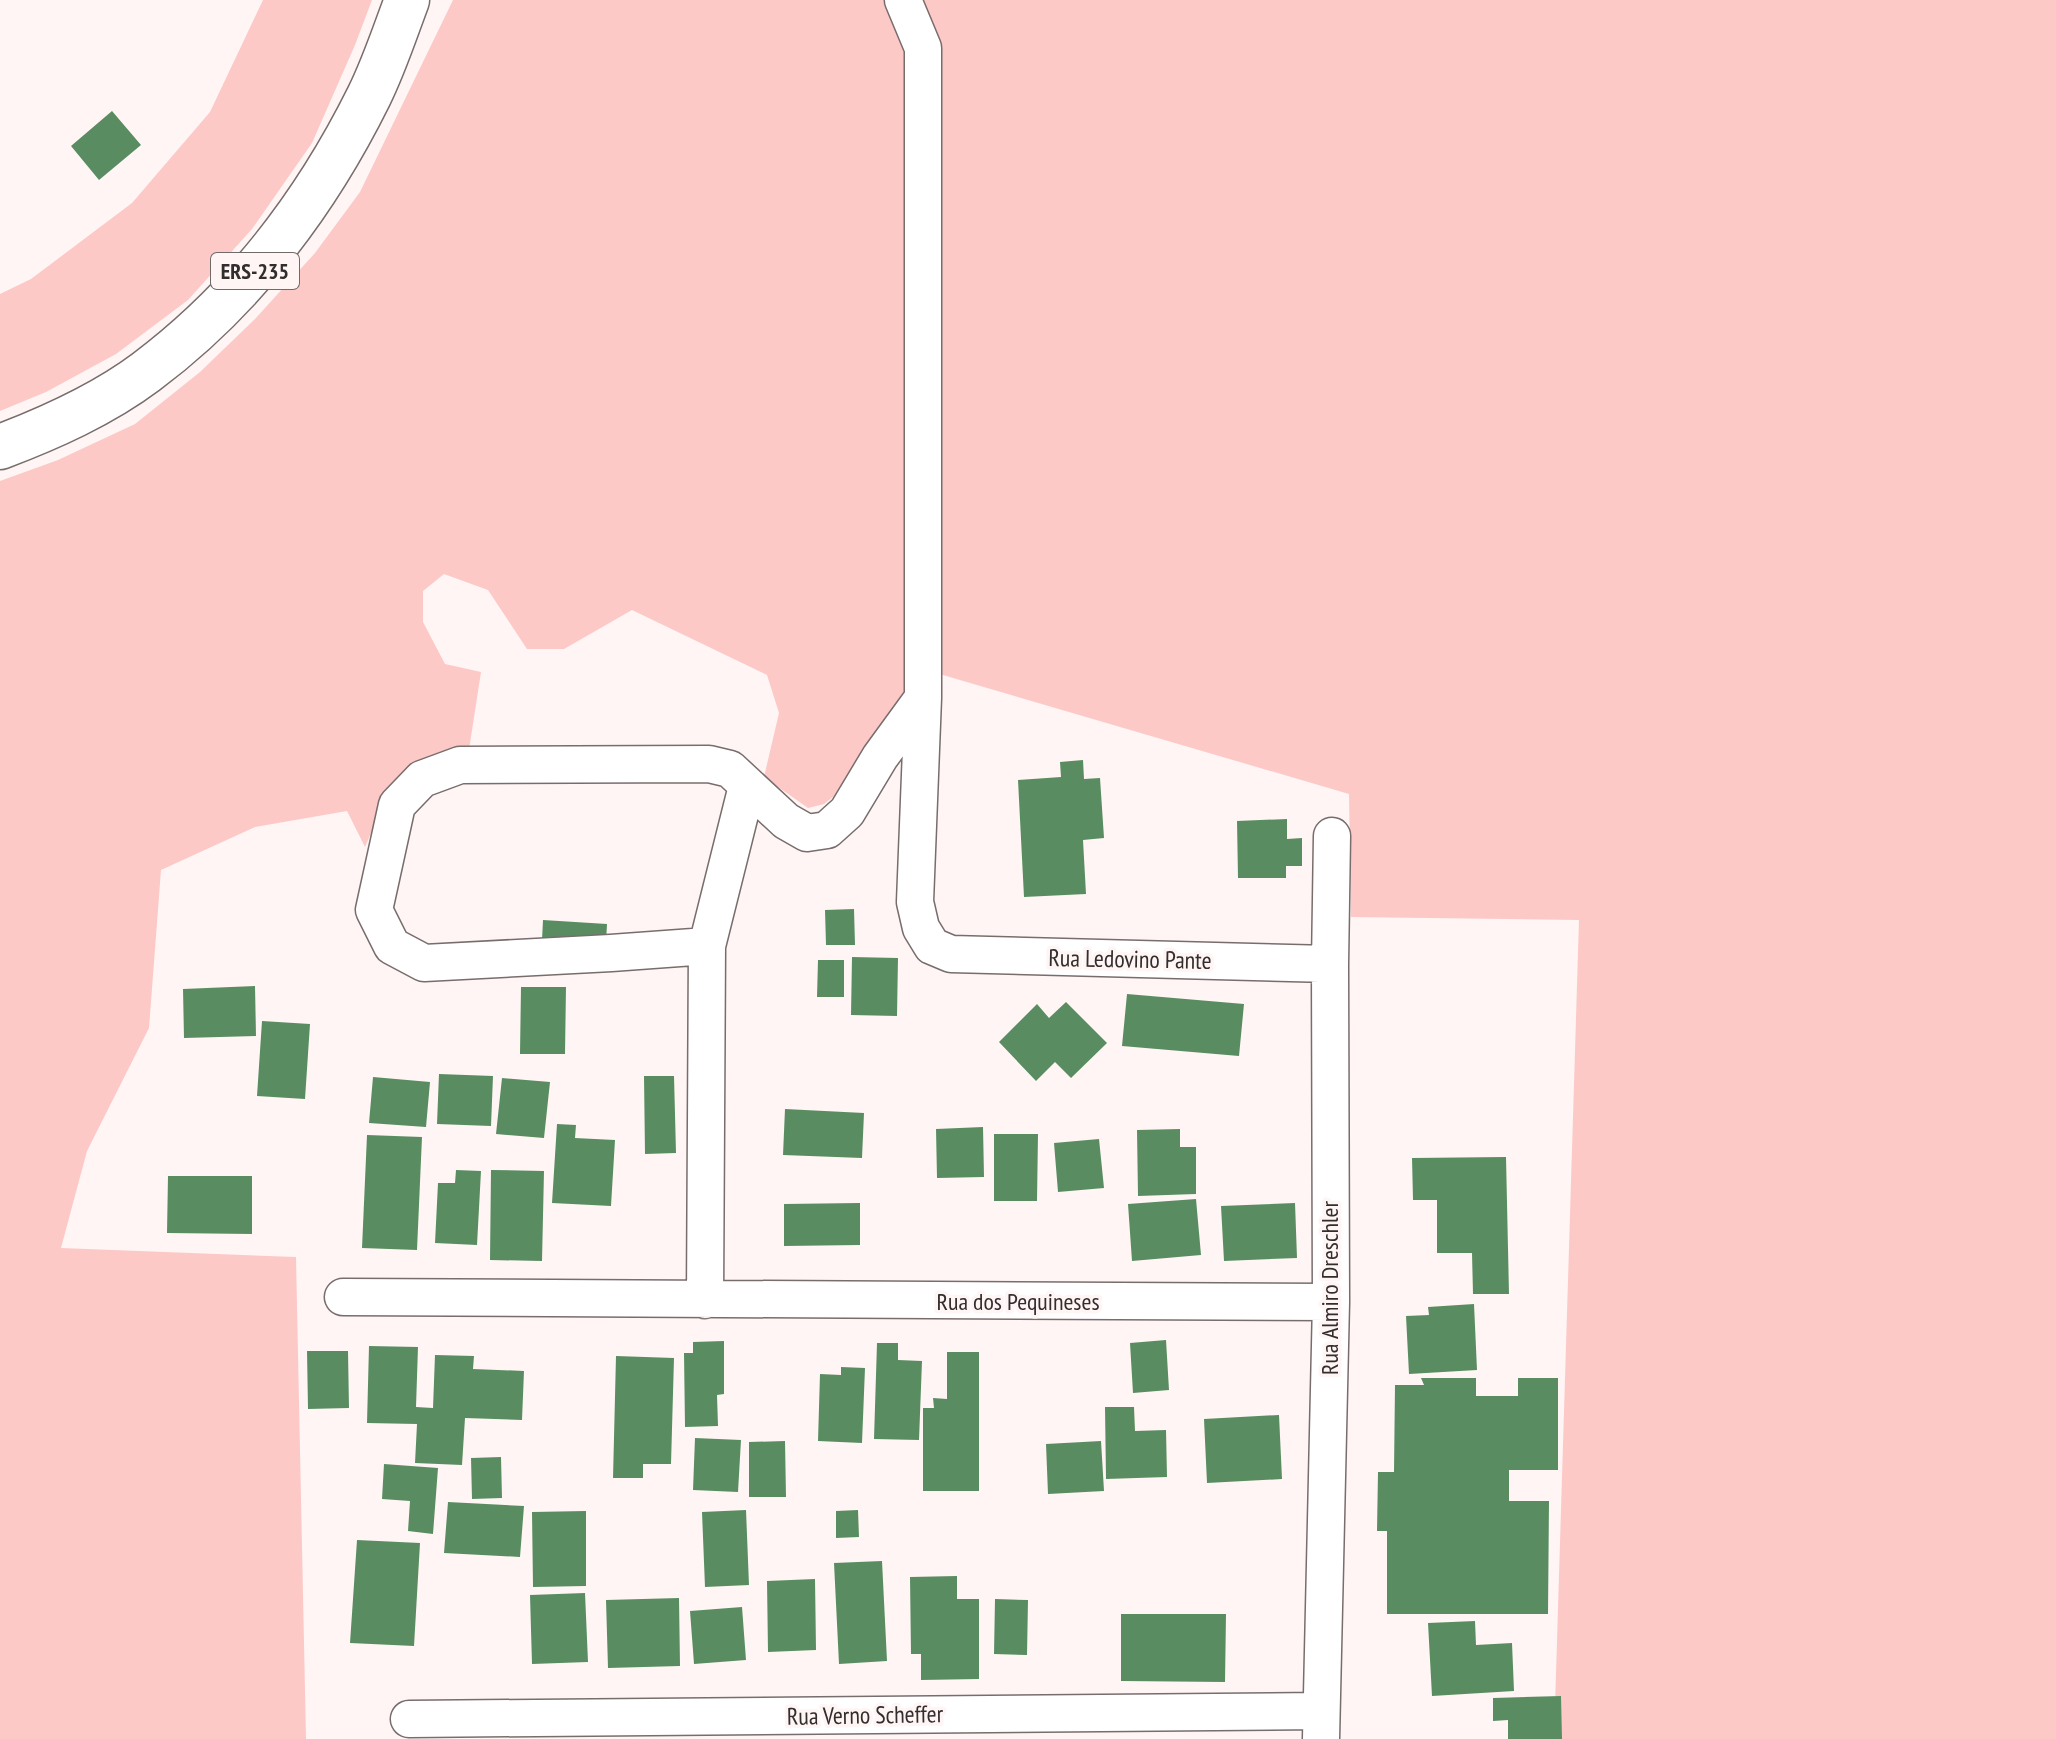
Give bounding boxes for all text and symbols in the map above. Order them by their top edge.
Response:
road number: ERS-235 [211,253,299,289]
street label: Rua Ledovino Pante [1048,942,1212,976]
street label: Rua Almiro Dreschler [1314,1200,1345,1375]
street label: Rua dos Pequineses [936,1286,1100,1317]
street label: Rua Verno Scheffer [787,1698,944,1732]

